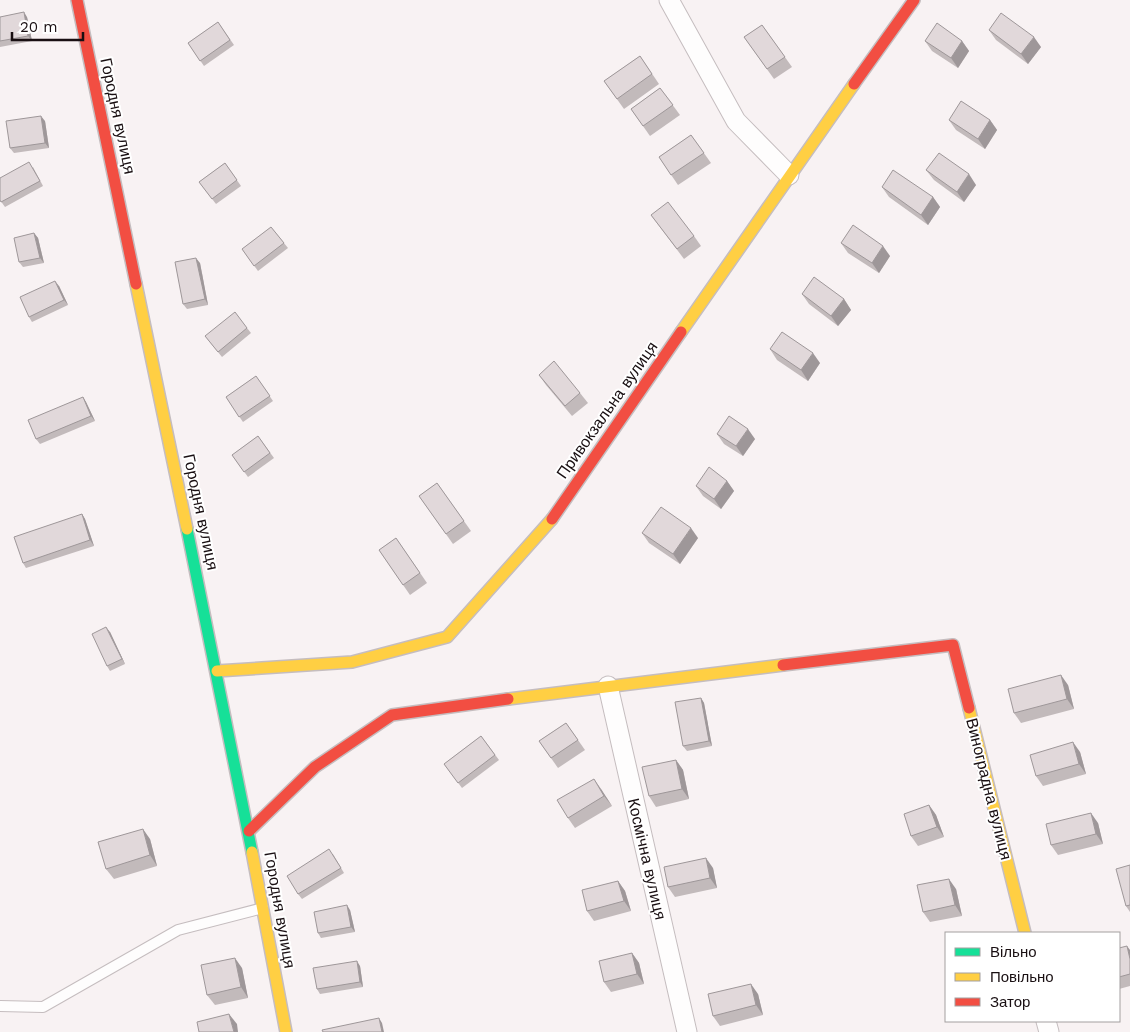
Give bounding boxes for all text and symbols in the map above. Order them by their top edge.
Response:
scale bar [12,10,84,42]
text: 20 m [20,18,58,36]
street label: Городня вулиця [96,56,140,176]
street label: Привокзальна вулиця [553,338,661,482]
street label: Городня вулиця [179,452,223,572]
street label: Виноградна вулиця [962,716,1016,862]
street label: Космічна вулиця [624,796,670,922]
street label: Городня вулиця [260,850,300,970]
legend [945,932,1120,1022]
text: Вільно [990,943,1037,961]
text: Повільно [990,968,1054,986]
text: Затор [990,993,1030,1011]

